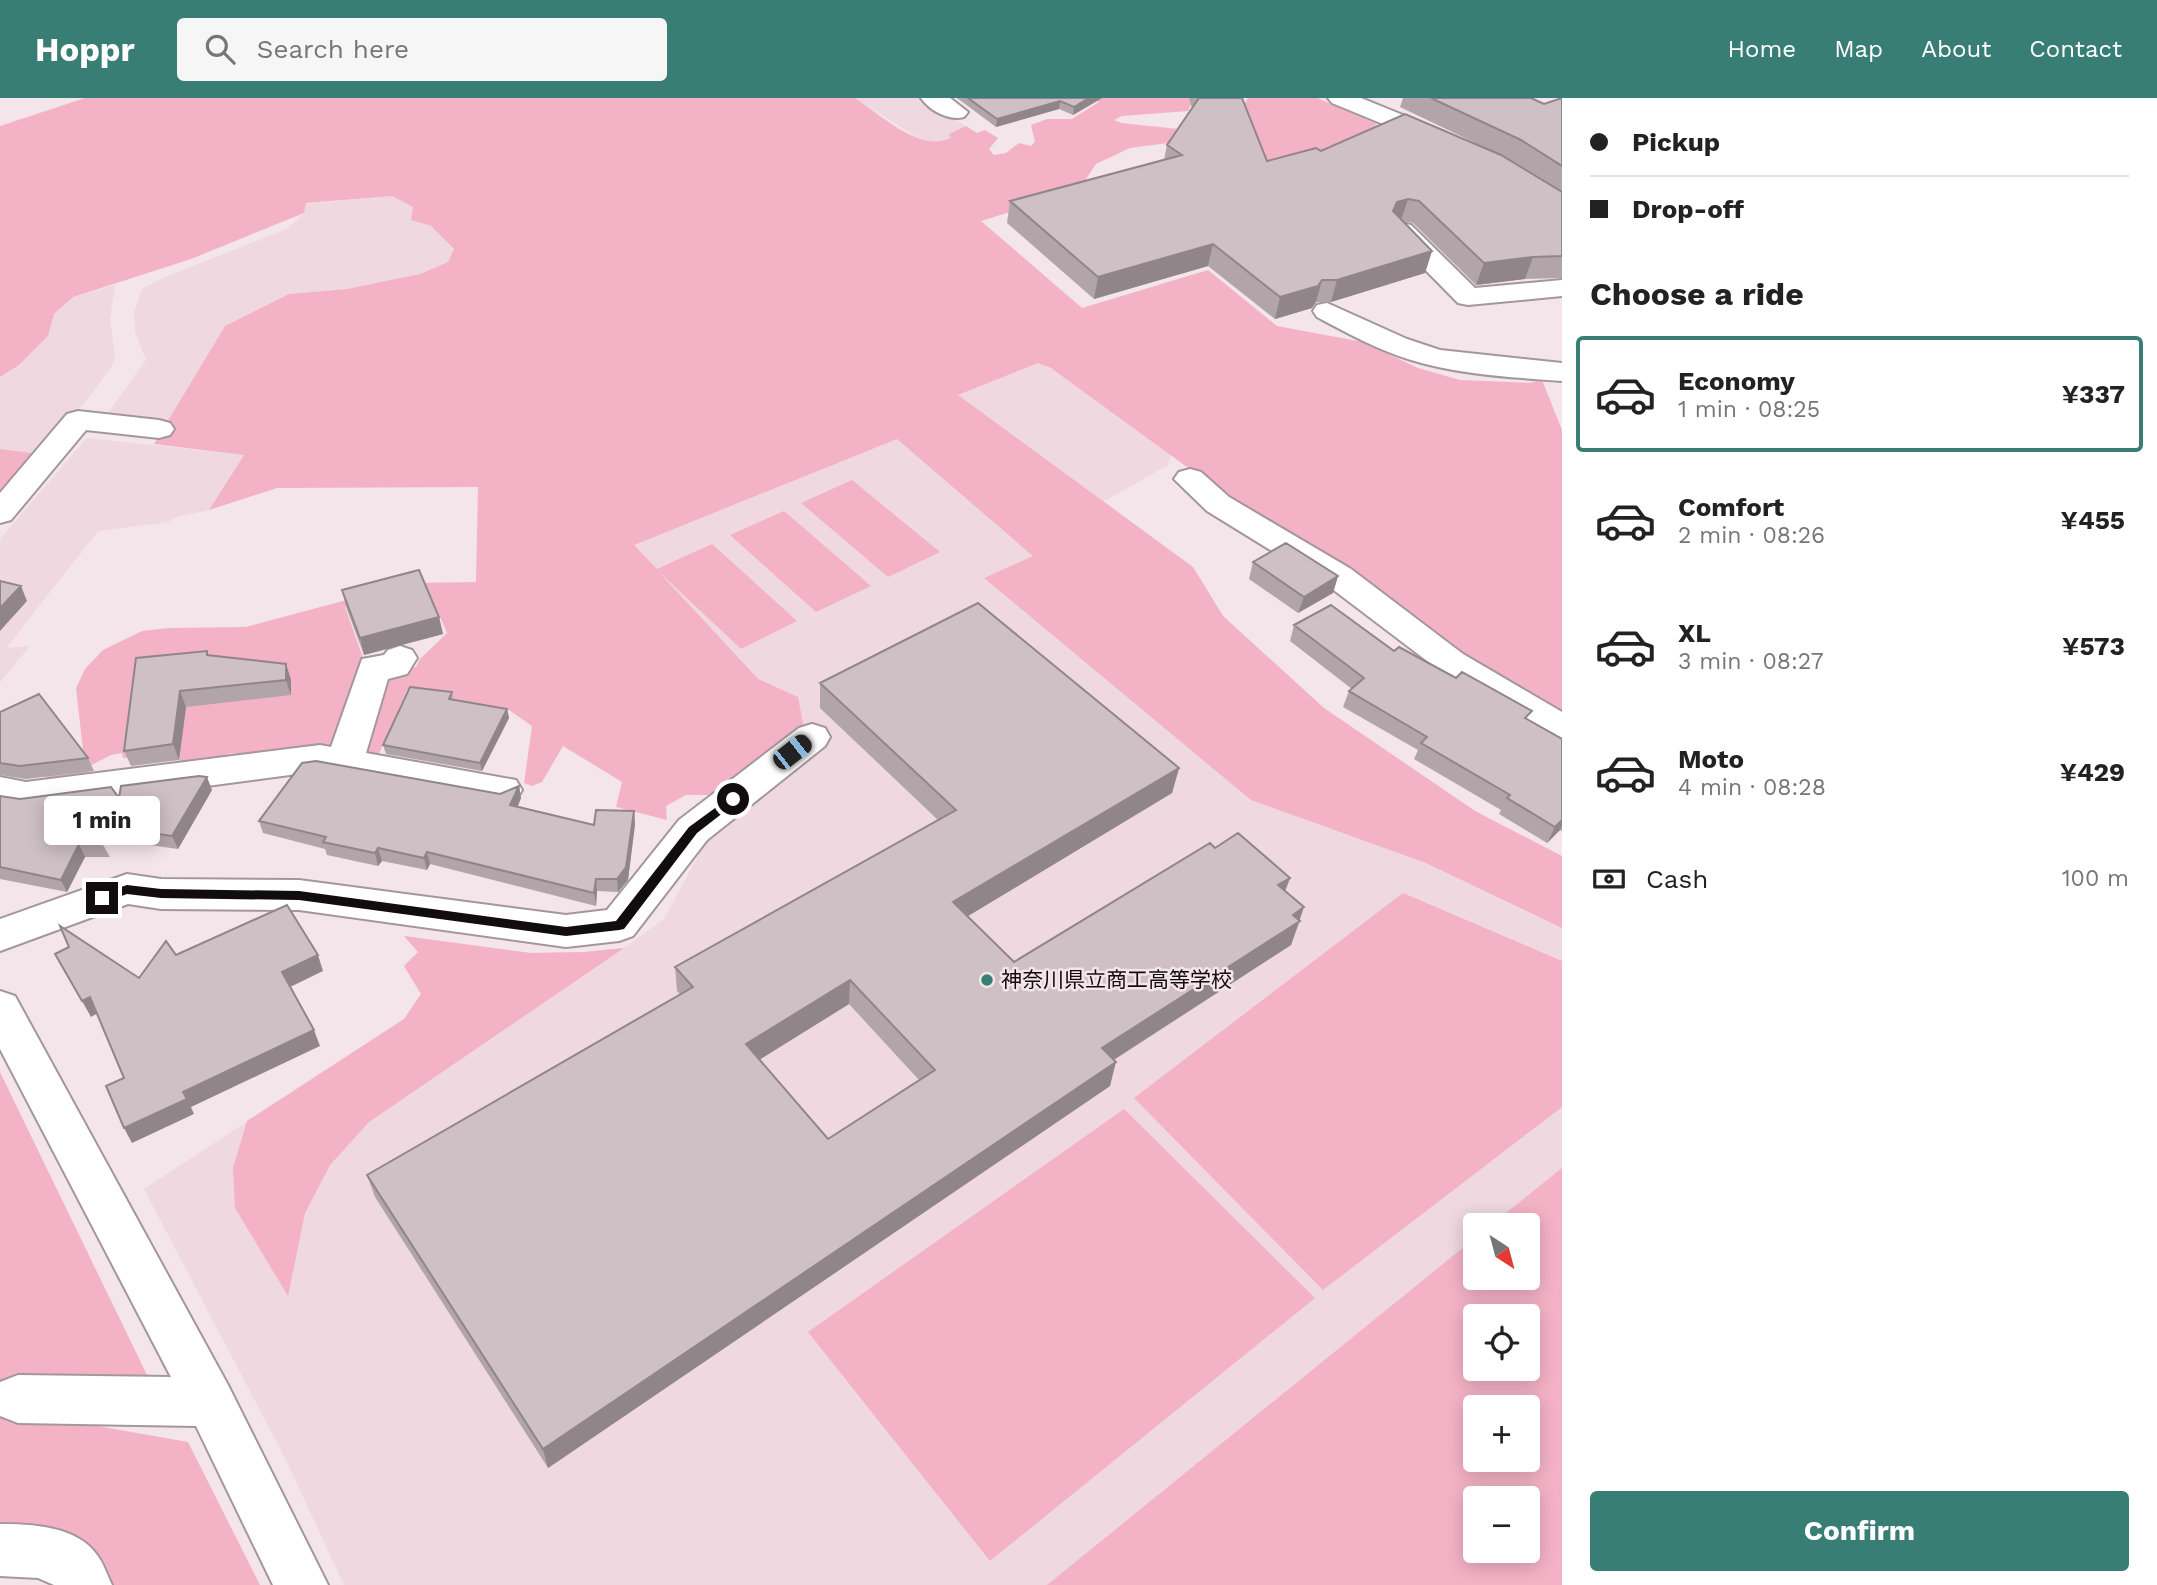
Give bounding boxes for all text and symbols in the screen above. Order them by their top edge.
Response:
search box [177,18,667,81]
text: Hoppr [35,30,135,69]
icon: search [201,30,239,68]
text: Search here [257,34,409,64]
text: Home [1728,35,1796,63]
text: Map [1834,35,1883,63]
text: About [1921,35,1991,63]
text: Contact [2029,35,2122,63]
text: Pickup [1632,127,1720,157]
text: Drop-off [1632,194,1744,224]
text: Choose a ride [1590,275,1804,313]
icon: car [1594,363,1657,426]
text: Economy [1678,366,1795,396]
text: ¥337 [2062,379,2125,409]
text: 1 min · 08:25 [1678,396,1820,423]
icon: car [1594,489,1657,552]
text: Comfort [1678,492,1784,522]
text: ¥455 [2061,505,2125,535]
text: 2 min · 08:26 [1678,522,1825,549]
icon: car [1594,615,1657,678]
text: XL [1678,618,1711,648]
text: ¥573 [2062,631,2125,661]
text: 3 min · 08:27 [1678,648,1824,675]
car [769,731,816,773]
icon: car [1594,741,1657,804]
text: Moto [1678,744,1744,774]
text: ¥429 [2060,757,2125,787]
text: 4 min · 08:28 [1678,774,1826,801]
route start [717,783,749,815]
callout: 1 min [44,796,160,846]
text: 1 min [72,807,132,834]
icon: cash [1590,860,1628,898]
text: Cash [1646,864,1708,894]
text: 100 m [2062,865,2129,892]
route end [86,882,118,914]
place label: 神奈川県立商工高等学校 [1001,967,1232,992]
marker: 神奈川県立商工高等学校 [979,972,995,988]
north arrow [1463,1213,1540,1290]
map controls [1463,1213,1540,1563]
button: locate [1463,1304,1540,1381]
button: + [1463,1395,1540,1472]
button: − [1463,1486,1540,1563]
button: Confirm [1590,1491,2129,1571]

